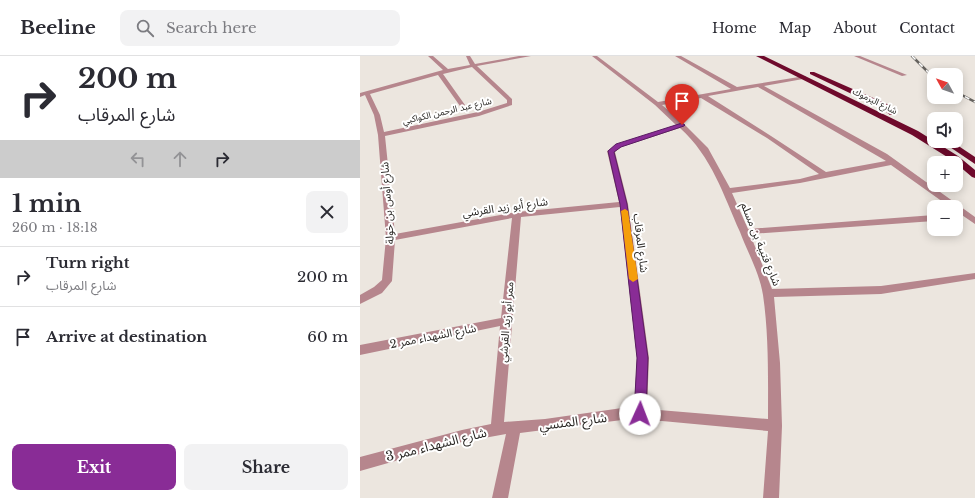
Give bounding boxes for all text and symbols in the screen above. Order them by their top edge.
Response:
search box [120,10,400,46]
text: Beeline [20,16,96,39]
icon: search [134,17,156,39]
text: Search here [166,18,257,37]
text: Home [712,19,757,37]
text: Map [779,19,811,37]
text: About [833,19,877,37]
text: Contact [899,19,955,37]
text: 200 m [78,61,177,96]
north arrow [927,68,963,104]
map controls [927,68,963,236]
icon: right [12,72,64,124]
pin [665,84,699,125]
street label: شارع اليرموك [850,85,899,118]
icon: arrive [671,90,693,112]
street label: شارع عبد الرحمن الكواكبي [401,95,493,128]
text: شارع المرقاب [78,104,175,126]
button: sound [927,112,963,148]
icon: left [127,148,149,170]
icon: ahead [169,148,191,170]
icon: right [211,148,233,170]
button: + [927,156,963,192]
street label: شارع أوس بن خولة [377,161,398,245]
text: 1 min [12,189,82,218]
button: close [306,191,348,233]
street label: شارع أبو زيد القرشي [461,194,549,222]
street label: شارع قتيبة بن مسلم [736,200,784,289]
button: − [927,200,963,236]
street label: شارع المرقاب [629,213,652,274]
text: 260 m · 18:18 [12,219,98,236]
text: Turn right [46,253,129,272]
icon: right [12,266,34,288]
text: 200 m [297,267,348,286]
text: شارع المرقاب [46,277,116,294]
street label: ممر أبو زيد القرشي [495,281,519,363]
street label: شارع الشهداء ممر 2 [389,321,478,352]
icon: arrive [12,326,34,348]
text: Arrive at destination [46,327,207,346]
text: 60 m [307,327,348,346]
position arrow [619,393,661,435]
street label: شارع المنسي [538,409,608,436]
street label: شارع الشهداء ممر 3 [384,424,489,467]
button: Exit [12,444,176,490]
button: Share [184,444,348,490]

